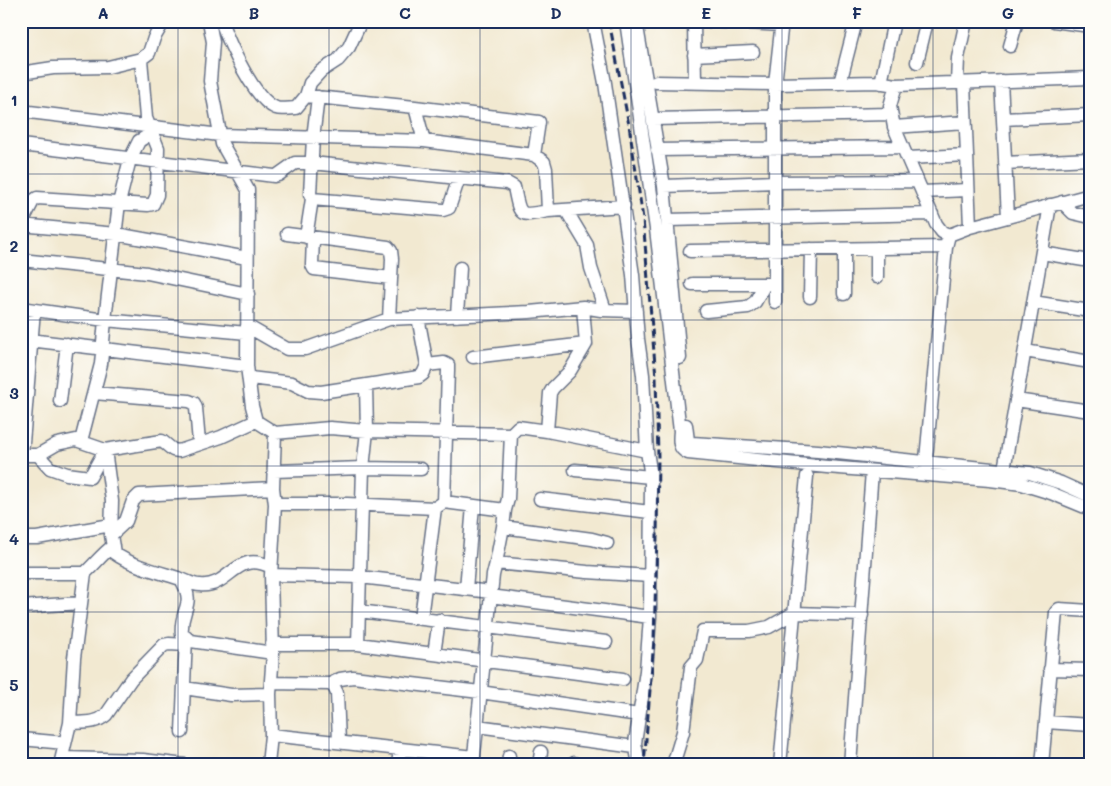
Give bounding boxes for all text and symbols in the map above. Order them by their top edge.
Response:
text: A [97,2,109,23]
text: B [249,2,259,23]
text: C [399,2,411,23]
text: D [550,2,562,23]
text: E [701,2,711,23]
text: F [852,2,862,23]
text: G [1002,2,1014,23]
text: 1 [10,89,18,110]
text: 2 [10,235,19,256]
text: 3 [9,382,19,403]
text: 4 [9,528,19,549]
text: 5 [9,674,19,695]

